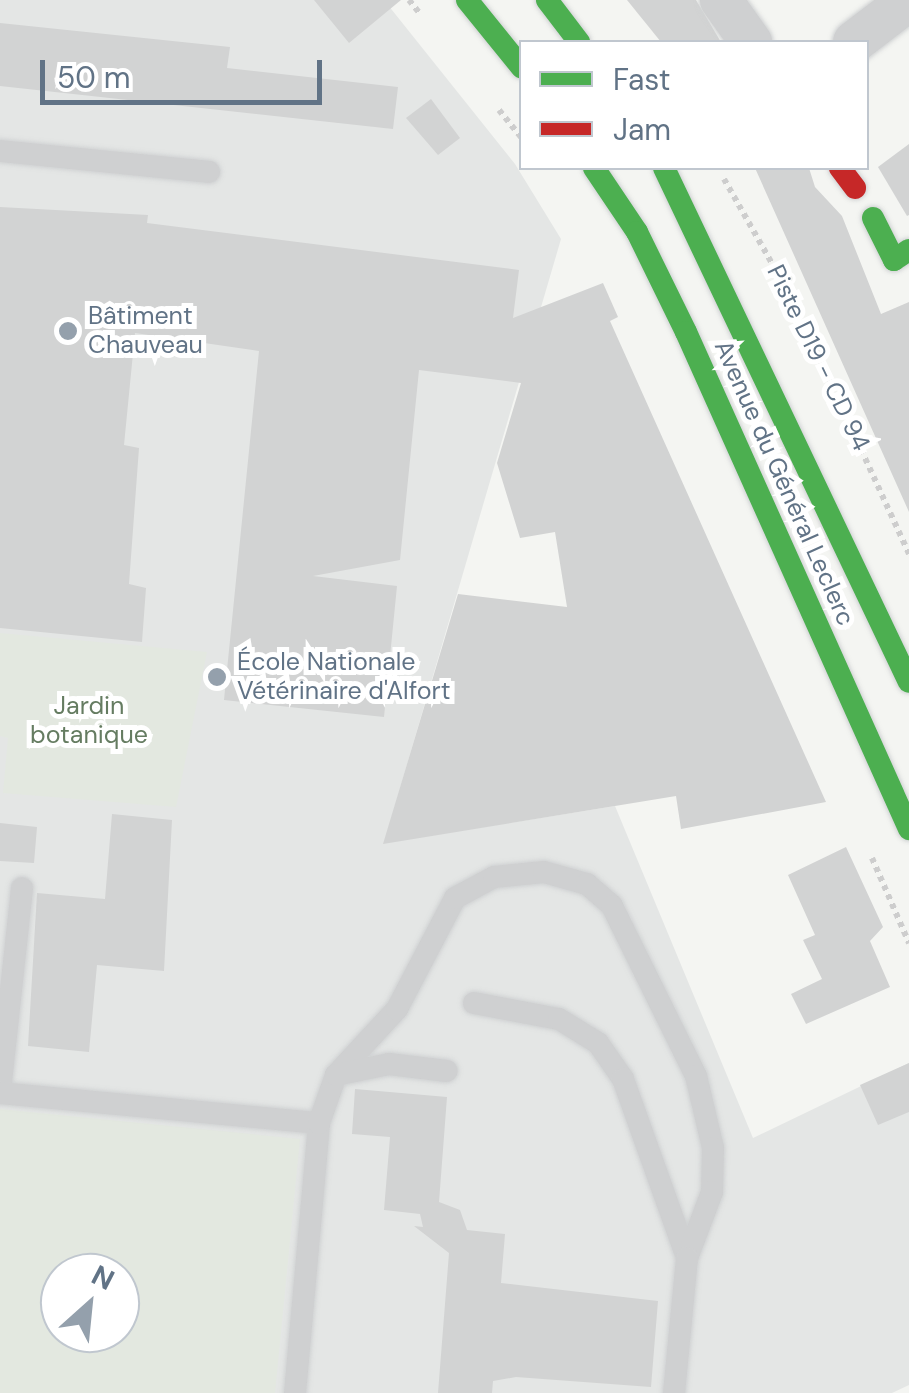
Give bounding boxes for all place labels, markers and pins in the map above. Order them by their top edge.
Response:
place label: Bâtiment Chauveau [88,302,203,361]
marker: Bâtiment Chauveau [57,320,79,342]
place label: École Nationale Vétérinaire d'Alfort [237,648,451,707]
marker: École Nationale Vétérinaire d'Alfort [206,666,228,688]

